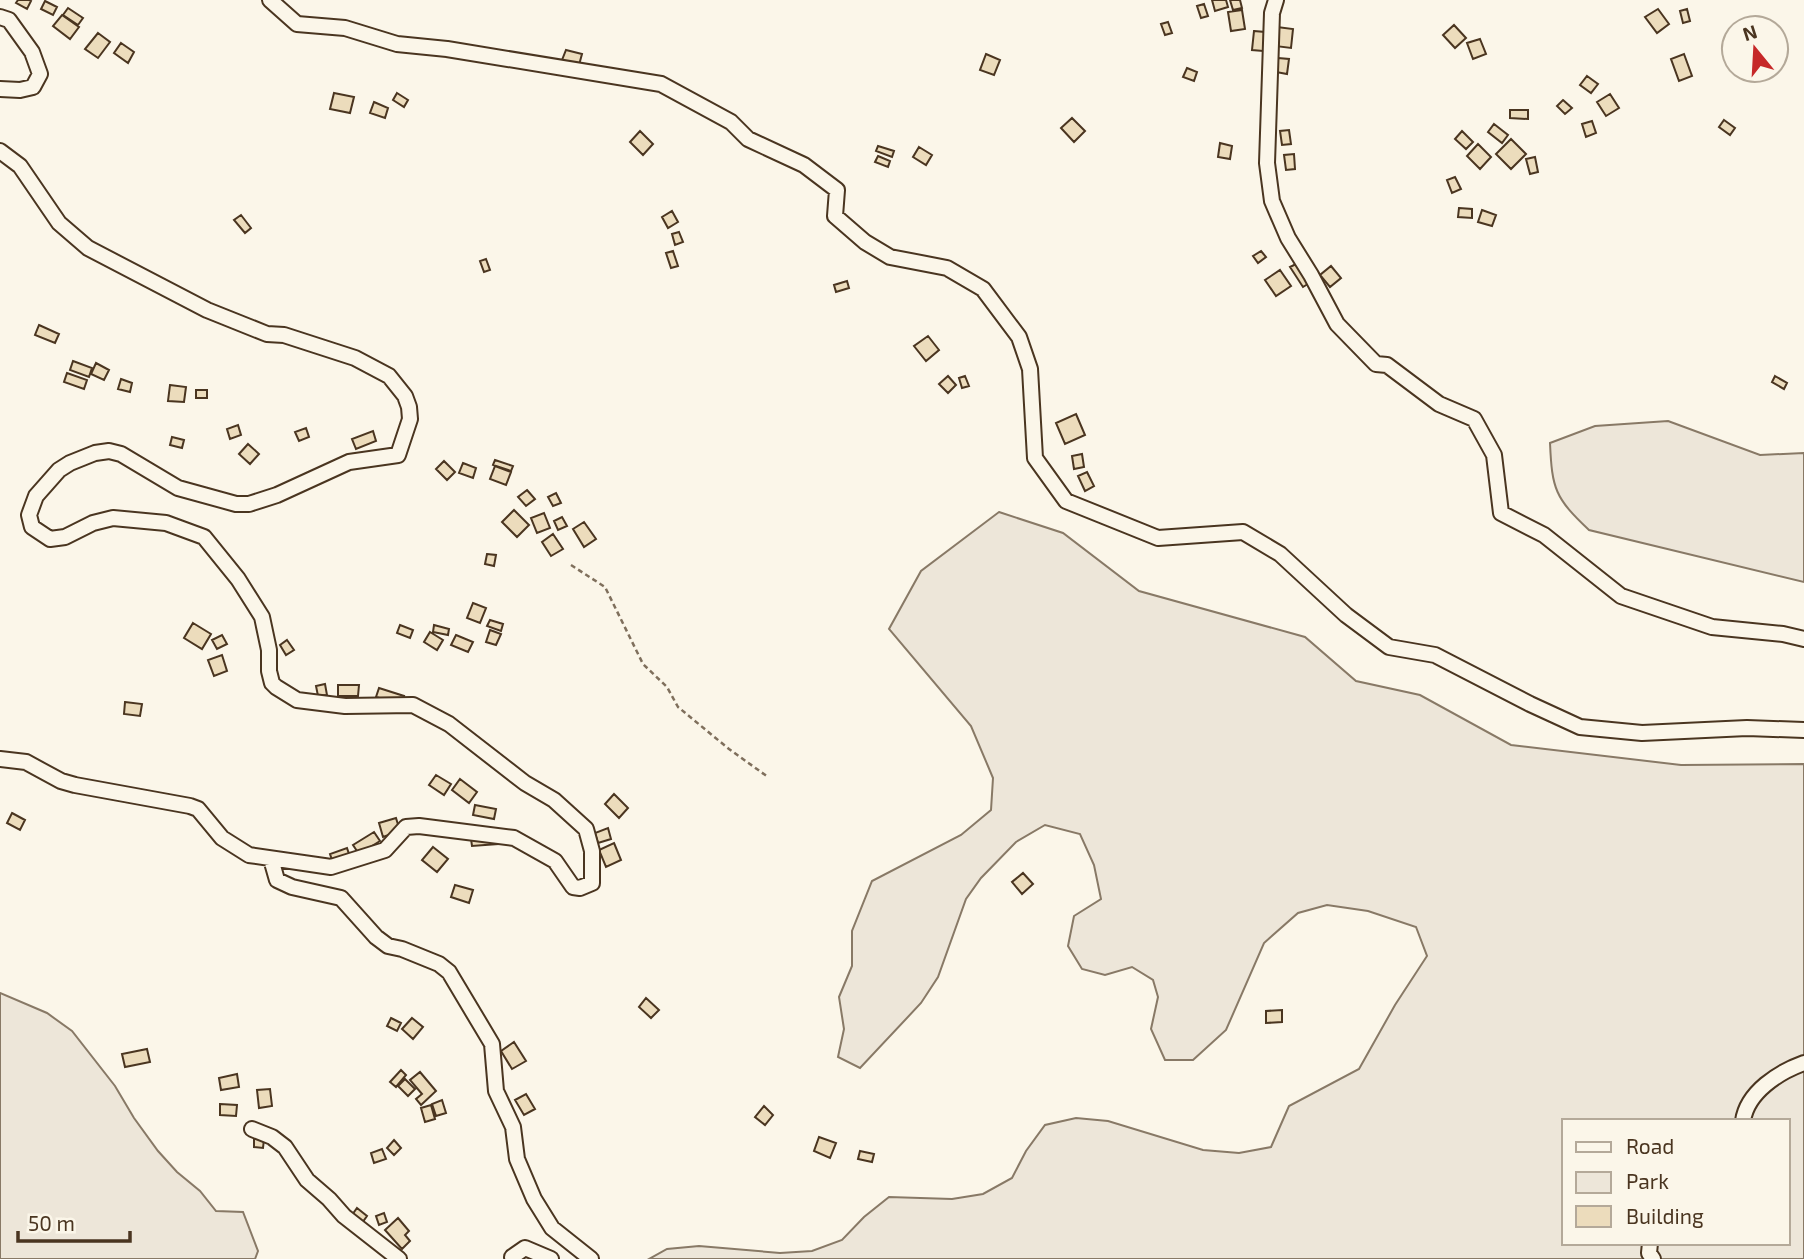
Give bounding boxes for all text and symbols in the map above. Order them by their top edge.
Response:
north arrow [1720,14,1790,84]
text: N [1740,19,1760,45]
legend [1562,1119,1790,1245]
text: Road [1626,1133,1674,1158]
text: Park [1626,1168,1669,1193]
scale bar [18,1200,130,1244]
text: Building [1626,1203,1704,1228]
text: 50 m [28,1210,75,1235]

